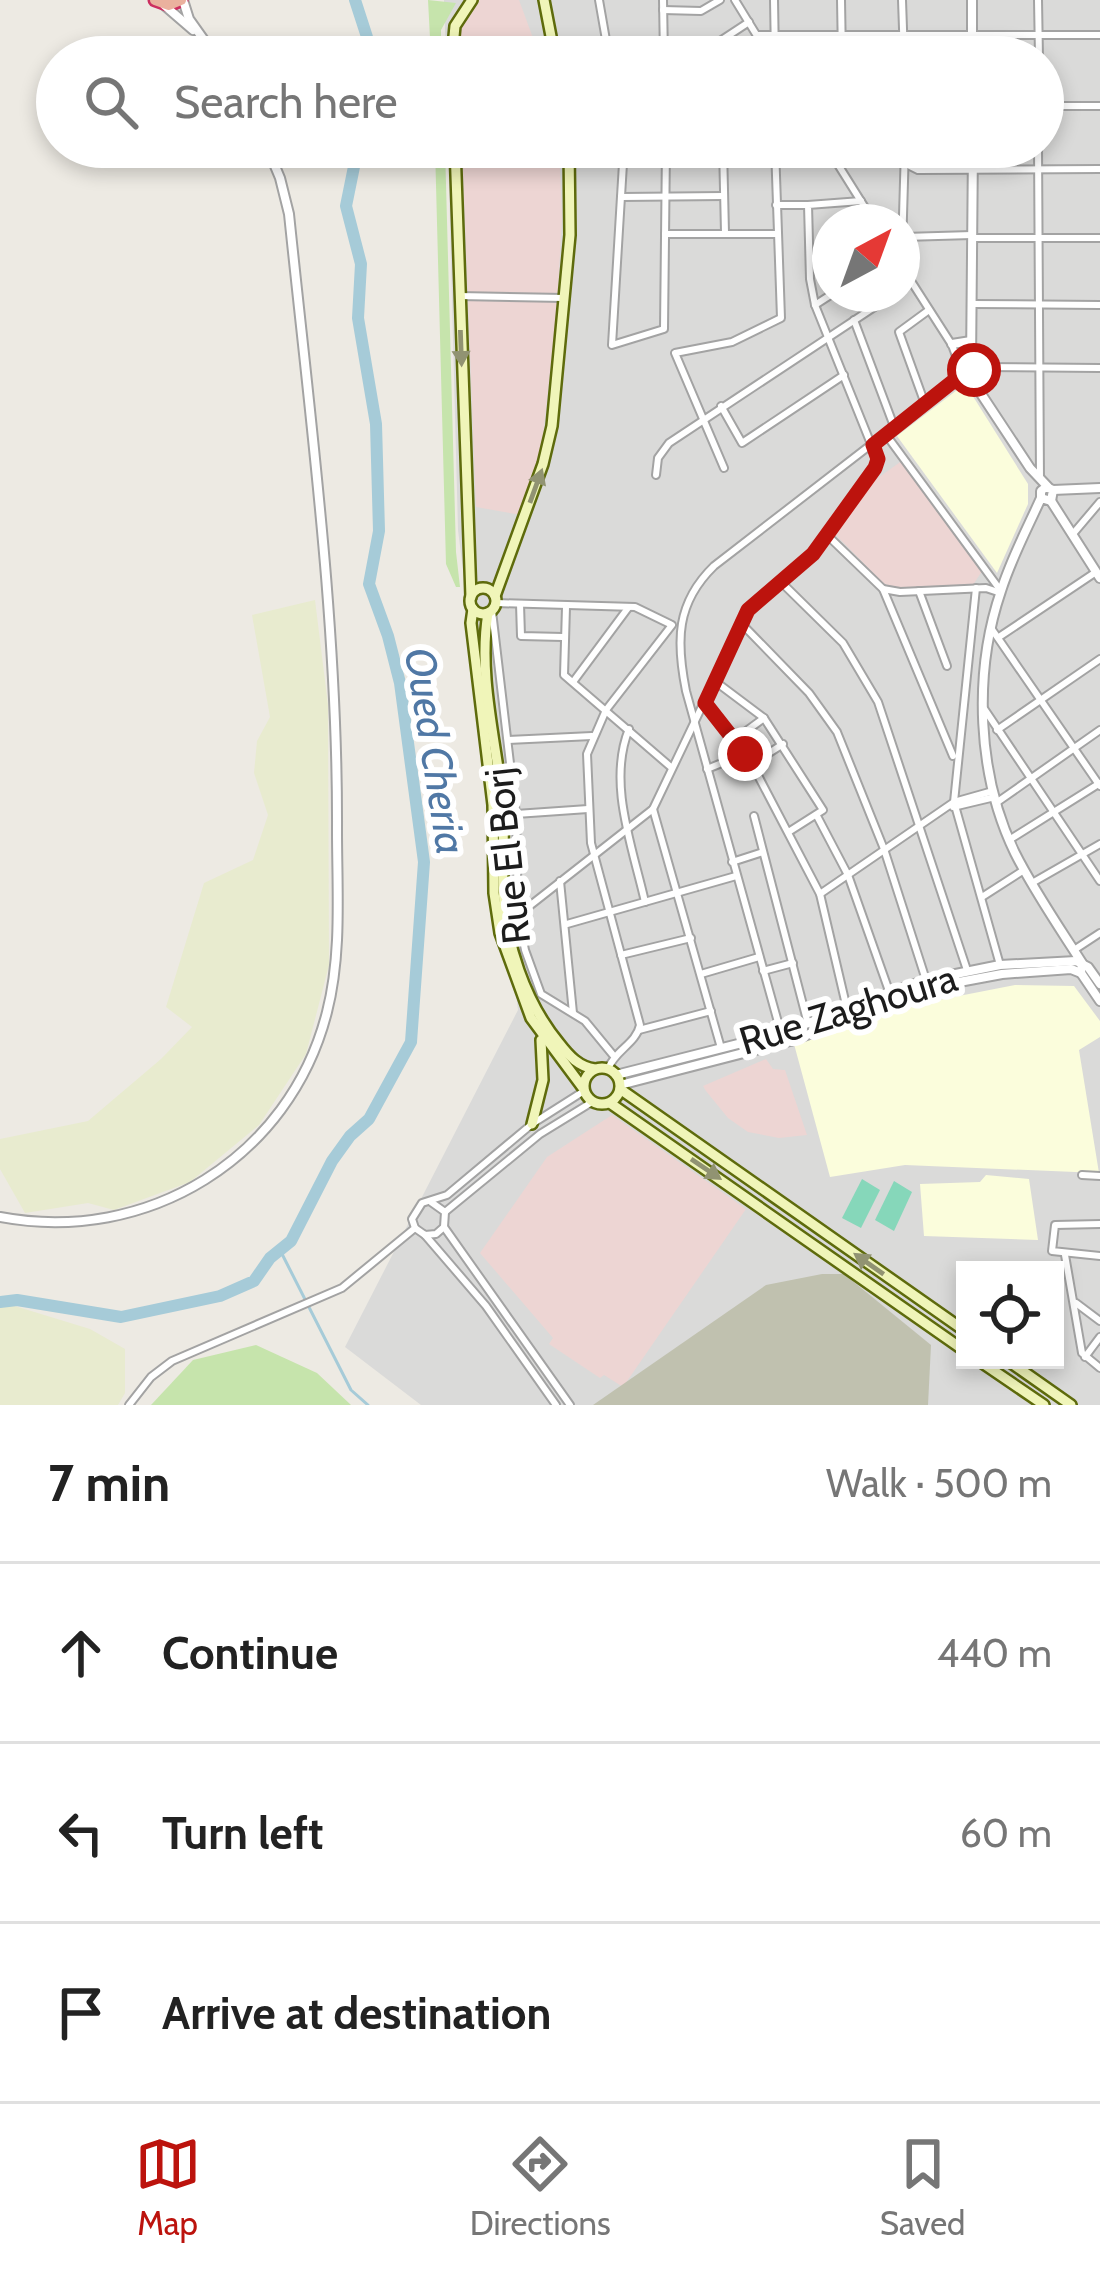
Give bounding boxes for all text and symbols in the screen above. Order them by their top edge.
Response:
search box [36,36,1064,168]
icon: search [78,69,144,135]
text: Search here [174,75,398,129]
north arrow [812,204,920,312]
one-way arrow [451,330,470,368]
route start [947,343,1001,397]
one-way arrow [527,467,546,503]
water label: Oued Cheria [394,644,478,858]
route end [718,727,772,781]
street label: Rue El Borj [474,765,540,947]
street label: Rue Zaghoura [733,953,963,1065]
one-way arrow [690,1157,723,1180]
one-way arrow [853,1253,885,1276]
map controls [956,1261,1064,1369]
button: locate [956,1261,1064,1369]
text: 7 min [48,1452,170,1514]
text: Walk · 500 m [826,1459,1052,1507]
icon: ahead [48,1620,114,1686]
text: Continue [162,1626,338,1680]
text: 440 m [937,1629,1052,1677]
icon: left [48,1800,114,1866]
text: Turn left [162,1806,324,1860]
text: 60 m [960,1809,1052,1857]
icon: arrive [48,1980,114,2046]
text: Arrive at destination [162,1986,551,2040]
tab: Map [135,2131,201,2243]
tab: Directions [470,2131,611,2243]
tab: Saved [880,2131,965,2243]

